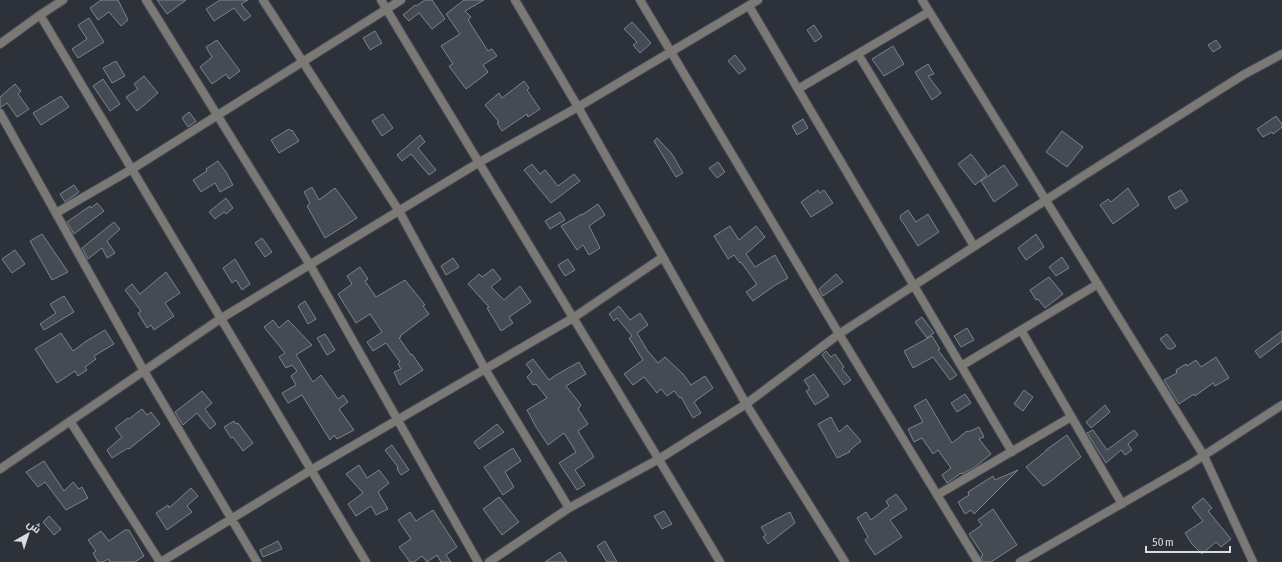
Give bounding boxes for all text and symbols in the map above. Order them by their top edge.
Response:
north arrow [8,514,48,554]
text: ش [24,517,44,536]
scale bar [1146,528,1230,554]
text: 50 m [1152,535,1174,549]

